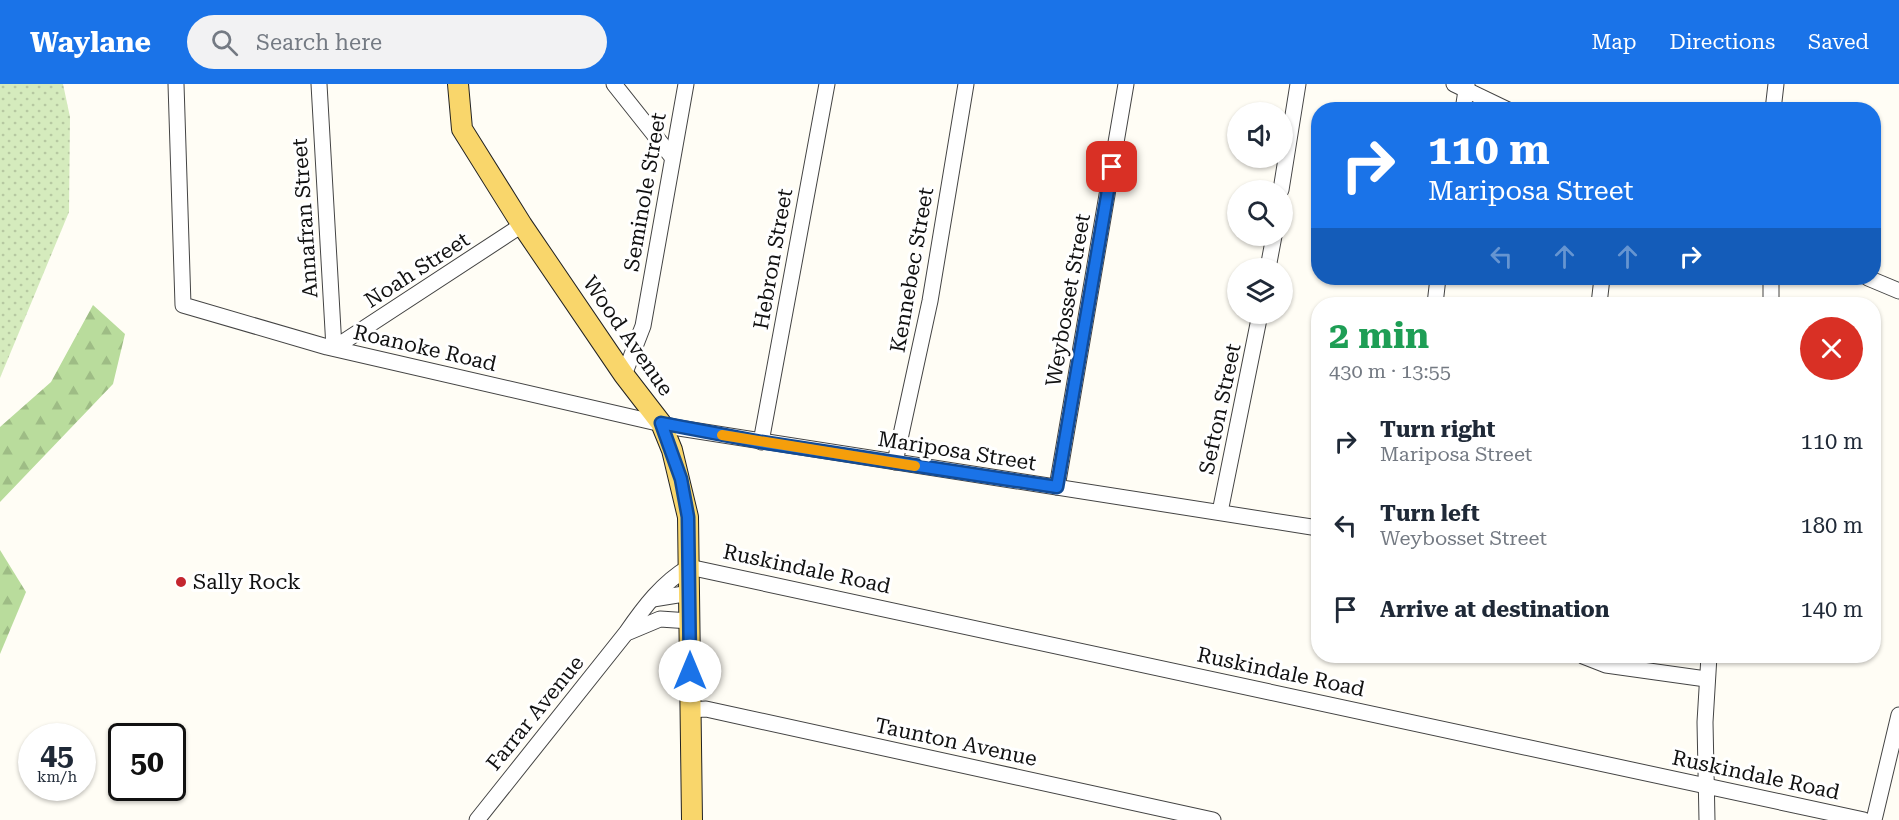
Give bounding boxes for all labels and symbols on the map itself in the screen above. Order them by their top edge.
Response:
street label: Seminole Street [619,111,671,273]
street label: Annafran Street [287,137,323,299]
pin [1086,141,1137,192]
street label: Kennebec Street [886,185,938,354]
street label: Hebron Street [749,187,797,331]
street label: Weybosset Street [1041,211,1095,388]
street label: Noah Street [360,227,474,313]
street label: Wood Avenue [578,272,678,400]
street label: Roanoke Road [351,320,499,376]
street label: Sefton Street [1194,341,1246,477]
street label: Mariposa Street [876,427,1038,475]
street label: Ruskindale Road [721,540,893,599]
place label: Sally Rock [193,570,301,594]
marker: Sally Rock [174,575,188,589]
position arrow [658,639,722,703]
street label: Ruskindale Road [1195,643,1367,702]
street label: Farrar Avenue [481,651,589,775]
street label: Taunton Avenue [873,713,1039,771]
speed limit sign: 50 [108,723,186,801]
street label: Ruskindale Road [1670,746,1842,805]

